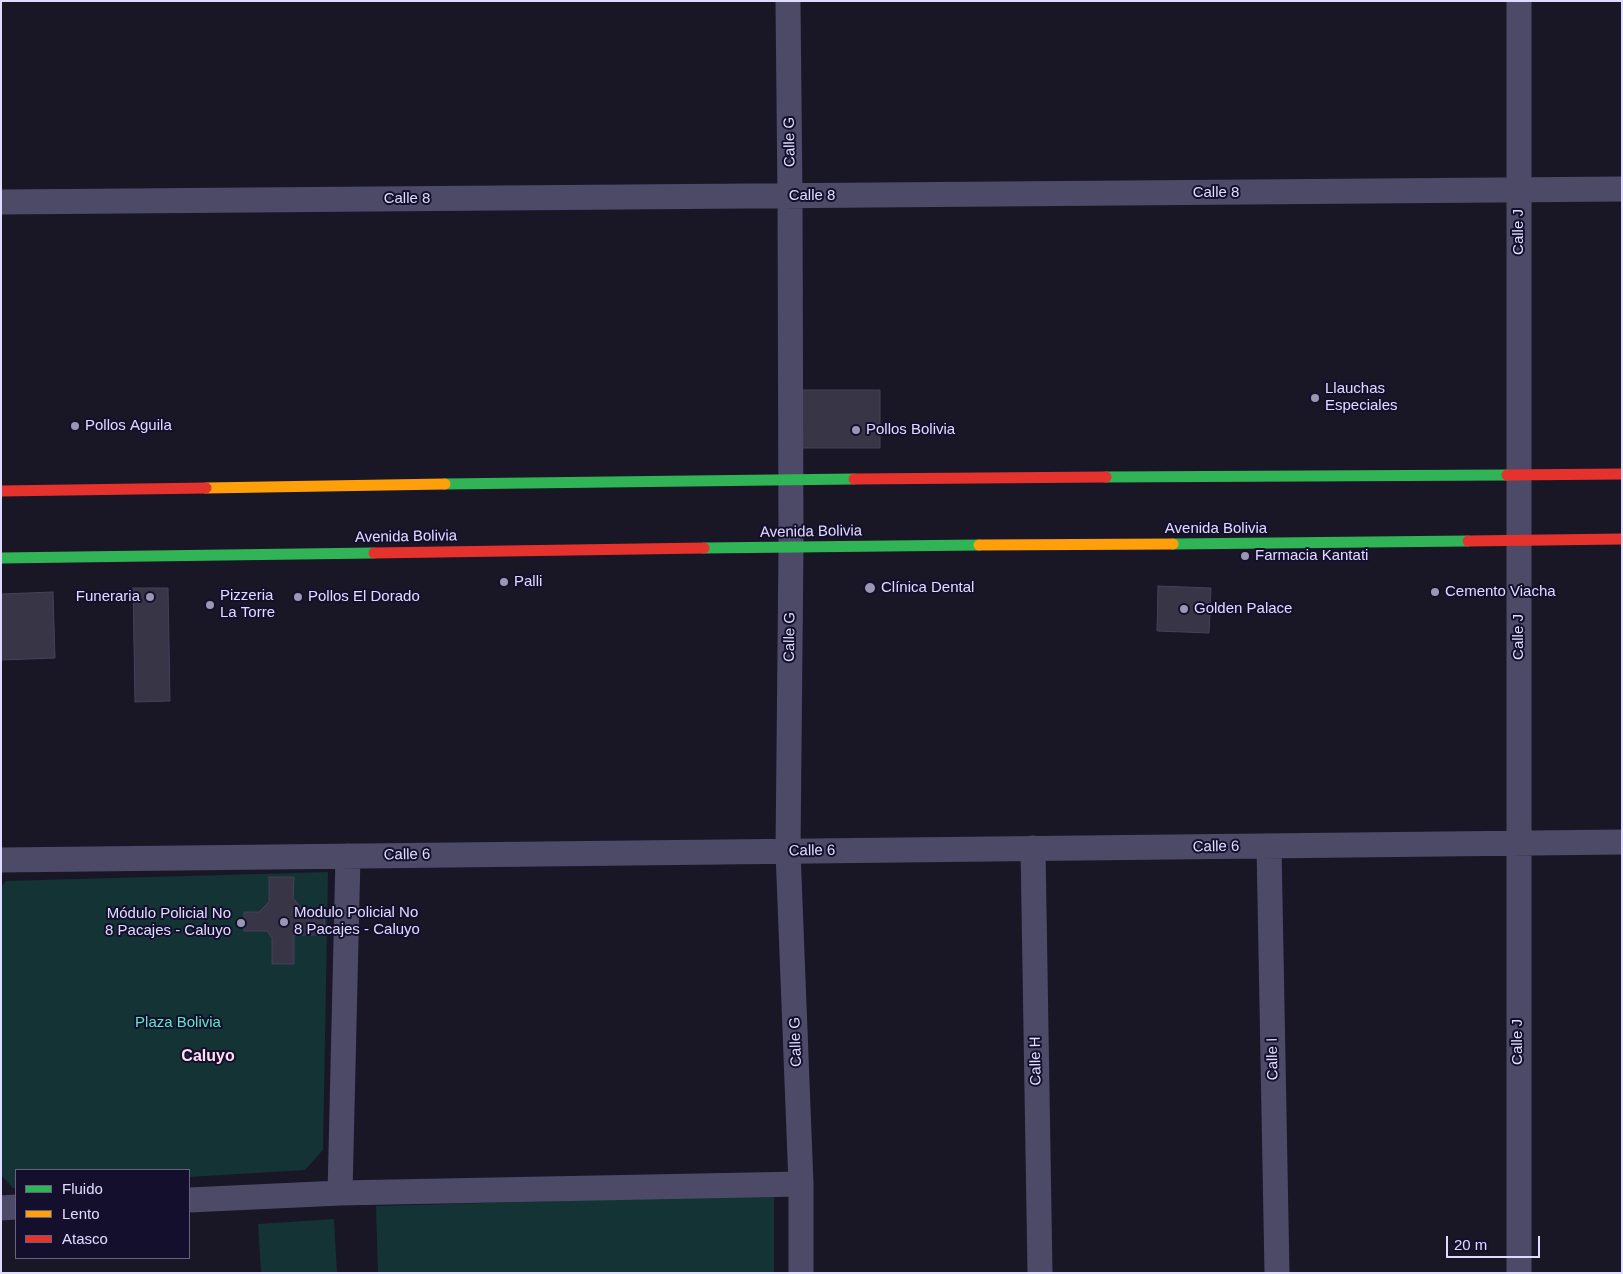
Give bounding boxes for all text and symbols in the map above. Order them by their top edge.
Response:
street label: Calle G [781,117,799,167]
street label: Calle 8 [1193,184,1239,202]
street label: Calle 8 [789,187,835,205]
street label: Calle 8 [384,190,430,208]
street label: Calle J [1510,209,1528,255]
place label: Llauchas Especiales [1325,380,1398,415]
marker: Llauchas Especiales [1309,392,1321,404]
place label: Pollos Aguila [85,417,172,435]
marker: Pollos Aguila [69,420,81,432]
place label: Pollos Bolivia [866,421,955,439]
marker: Pollos Bolivia [850,424,862,436]
street label: Avenida Bolivia [1165,520,1267,538]
street label: Avenida Bolivia [760,522,862,542]
street label: Avenida Bolivia [355,527,457,547]
place label: Farmacia Kantati [1255,547,1368,565]
marker: Farmacia Kantati [1239,550,1251,562]
place label: Palli [514,573,542,591]
marker: Palli [498,576,510,588]
place label: Clínica Dental [881,579,974,597]
marker: Clínica Dental [863,581,877,595]
place label: Cemento Viacha [1445,583,1556,601]
marker: Cemento Viacha [1429,586,1441,598]
place label: Pizzeria La Torre [220,587,275,622]
place label: Funeraria [76,588,140,606]
place label: Pollos El Dorado [308,588,420,606]
marker: Funeraria [144,591,156,603]
marker: Pollos El Dorado [292,591,304,603]
marker: Pizzeria La Torre [204,599,216,611]
place label: Golden Palace [1194,600,1292,618]
marker: Golden Palace [1178,603,1190,615]
street label: Calle G [781,612,799,662]
street label: Calle J [1510,614,1528,660]
street label: Calle 6 [1193,838,1239,856]
street label: Calle 6 [789,842,835,860]
street label: Calle 6 [384,846,430,864]
place label: Modulo Policial No 8 Pacajes - Caluyo [294,904,420,939]
place label: Módulo Policial No 8 Pacajes - Caluyo [105,905,231,940]
marker: Modulo Policial No 8 Pacajes - Caluyo [278,916,290,928]
marker: Módulo Policial No 8 Pacajes - Caluyo [235,917,247,929]
park label: Plaza Bolivia [135,1014,221,1032]
street label: Calle G [786,1017,806,1067]
street label: Calle J [1509,1019,1527,1065]
street label: Calle H [1027,1036,1045,1086]
street label: Calle I [1264,1038,1282,1080]
district label: Caluyo [181,1047,235,1067]
legend [15,1169,190,1259]
text: Fluido [62,1180,103,1197]
text: Lento [62,1205,100,1222]
scale bar [1448,1226,1542,1258]
text: Atasco [62,1230,108,1247]
text: 20 m [1454,1236,1487,1253]

